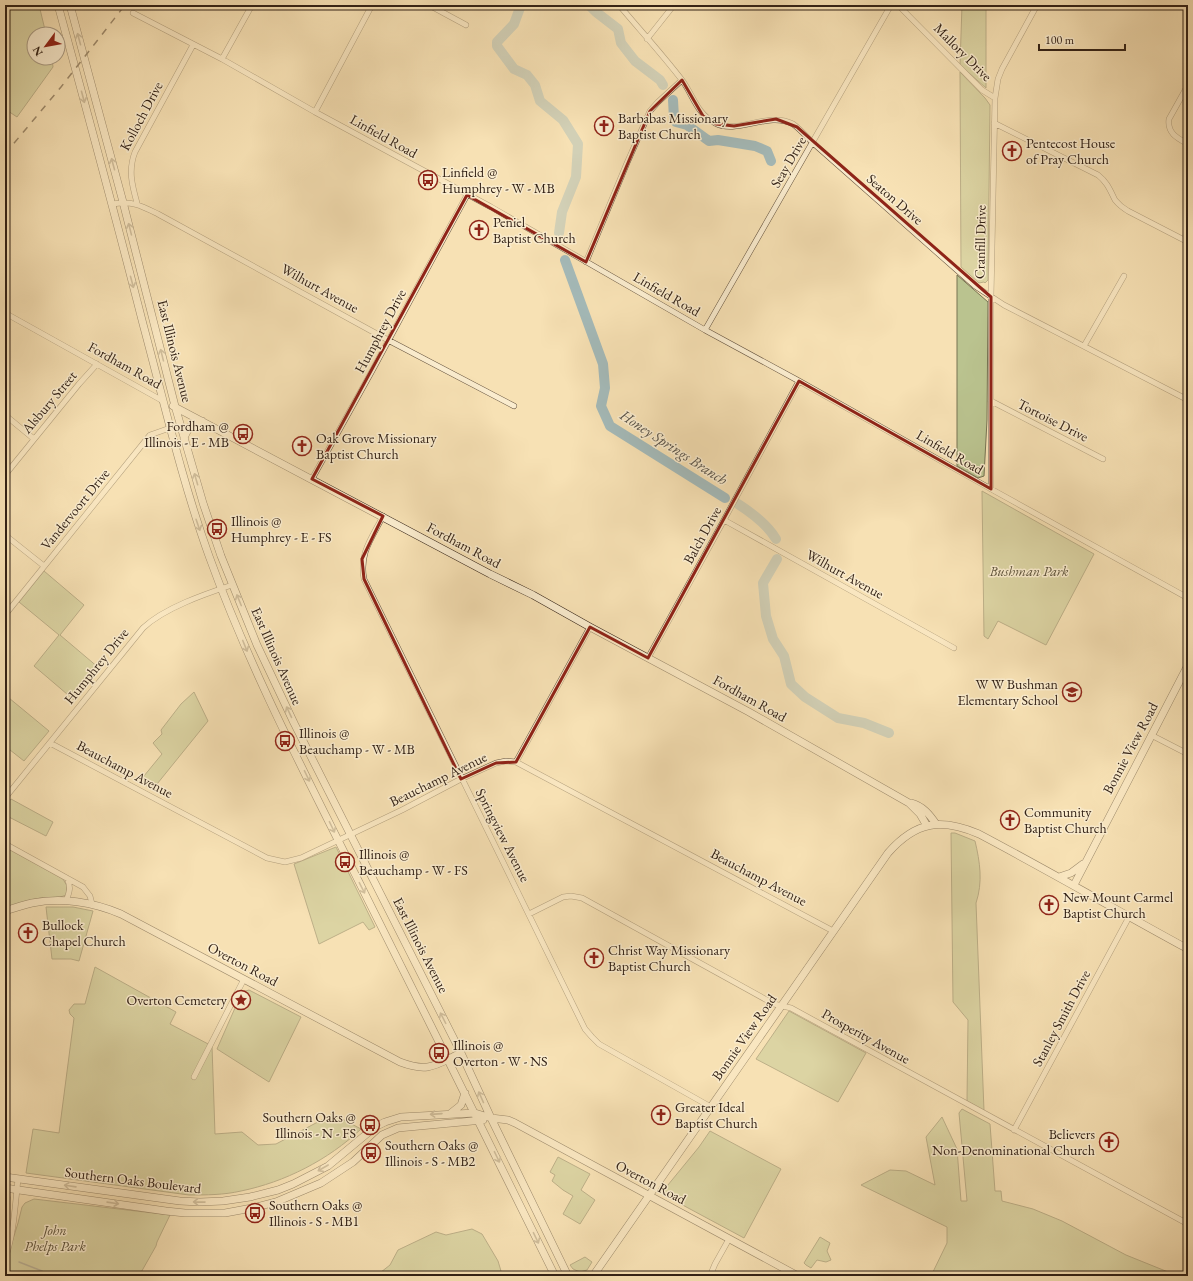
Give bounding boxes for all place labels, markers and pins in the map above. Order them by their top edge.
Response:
place label: Barbabas Missionary Baptist Church [618,109,729,143]
church icon: Barbabas Missionary Baptist Church [593,115,615,137]
place label: Pentecost House of Pray Church [1026,134,1116,168]
church icon: Pentecost House of Pray Church [1001,140,1023,162]
place label: Linfield @ Humphrey - W - MB [442,163,555,197]
bus stop icon: Linfield @ Humphrey - W - MB [417,169,439,191]
place label: Peniel Baptist Church [493,213,576,247]
church icon: Peniel Baptist Church [468,219,490,241]
place label: Fordham @ Illinois - E - MB [144,417,229,451]
bus stop icon: Fordham @ Illinois - E - MB [232,423,254,445]
place label: Oak Grove Missionary Baptist Church [316,429,437,463]
church icon: Oak Grove Missionary Baptist Church [291,435,313,457]
place label: Illinois @ Humphrey - E - FS [231,512,332,546]
bus stop icon: Illinois @ Humphrey - E - FS [206,518,228,540]
place label: W W Bushman Elementary School [958,675,1059,709]
school or university icon: W W Bushman Elementary School [1061,681,1083,703]
place label: Illinois @ Beauchamp - W - MB [299,724,415,758]
bus stop icon: Illinois @ Beauchamp - W - MB [274,730,296,752]
place label: Community Baptist Church [1024,803,1107,837]
church icon: Community Baptist Church [999,809,1021,831]
place label: Illinois @ Beauchamp - W - FS [359,845,468,879]
bus stop icon: Illinois @ Beauchamp - W - FS [334,851,356,873]
place label: New Mount Carmel Baptist Church [1063,888,1174,922]
church icon: New Mount Carmel Baptist Church [1038,894,1060,916]
place label: Bullock Chapel Church [42,916,126,950]
church icon: Bullock Chapel Church [17,922,39,944]
place label: Christ Way Missionary Baptist Church [608,941,731,975]
church icon: Christ Way Missionary Baptist Church [583,947,605,969]
place icon: Overton Cemetery [230,989,252,1011]
place label: Overton Cemetery [126,991,228,1009]
place label: Illinois @ Overton - W - NS [453,1036,548,1070]
bus stop icon: Illinois @ Overton - W - NS [428,1042,450,1064]
place label: Greater Ideal Baptist Church [675,1098,758,1132]
church icon: Greater Ideal Baptist Church [650,1104,672,1126]
place label: Southern Oaks @ Illinois - N - FS [263,1108,356,1142]
bus stop icon: Southern Oaks @ Illinois - N - FS [359,1114,381,1136]
place label: Believers Non-Denominational Church [932,1125,1095,1159]
church icon: Believers Non-Denominational Church [1098,1131,1120,1153]
place label: Southern Oaks @ Illinois - S - MB2 [385,1136,478,1170]
bus stop icon: Southern Oaks @ Illinois - S - MB2 [360,1142,382,1164]
place label: Southern Oaks @ Illinois - S - MB1 [269,1196,362,1230]
bus stop icon: Southern Oaks @ Illinois - S - MB1 [244,1202,266,1224]

